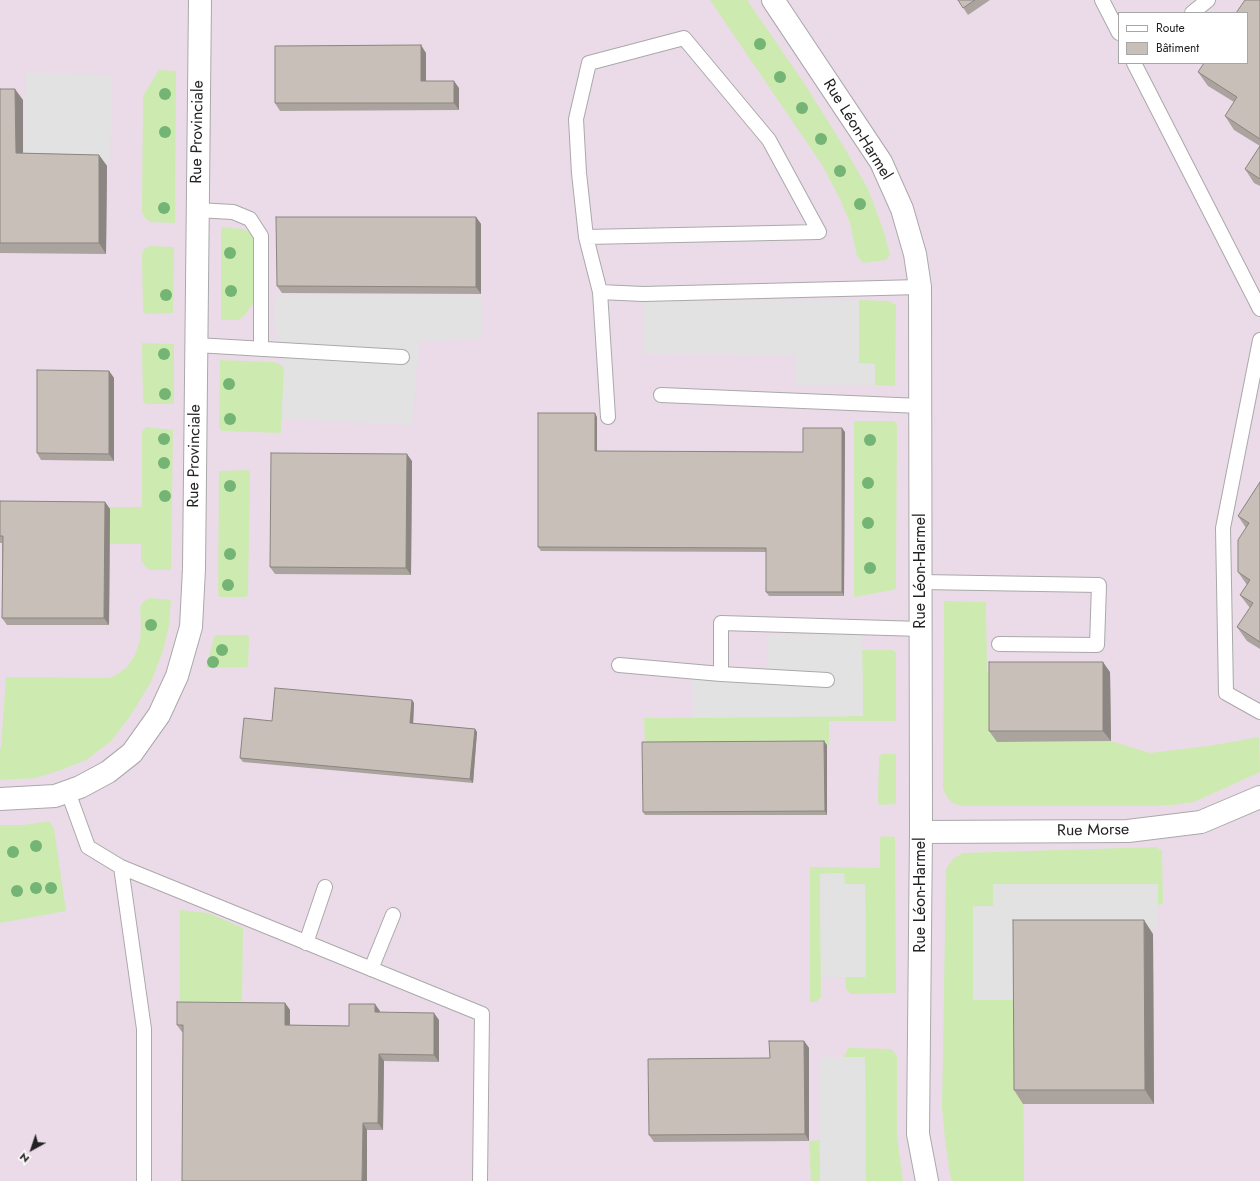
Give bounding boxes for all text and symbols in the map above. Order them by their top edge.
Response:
legend [1118,12,1248,64]
text: Route [1156,19,1185,37]
text: Bâtiment [1156,39,1199,57]
street label: Rue Léon-Harmel [818,76,896,184]
street label: Rue Provinciale [187,80,209,184]
street label: Rue Provinciale [184,404,206,508]
street label: Rue Léon-Harmel [911,513,931,629]
street label: Rue Morse [1057,821,1129,841]
street label: Rue Léon-Harmel [911,837,931,953]
north arrow [12,1129,52,1169]
text: N [16,1149,33,1167]

